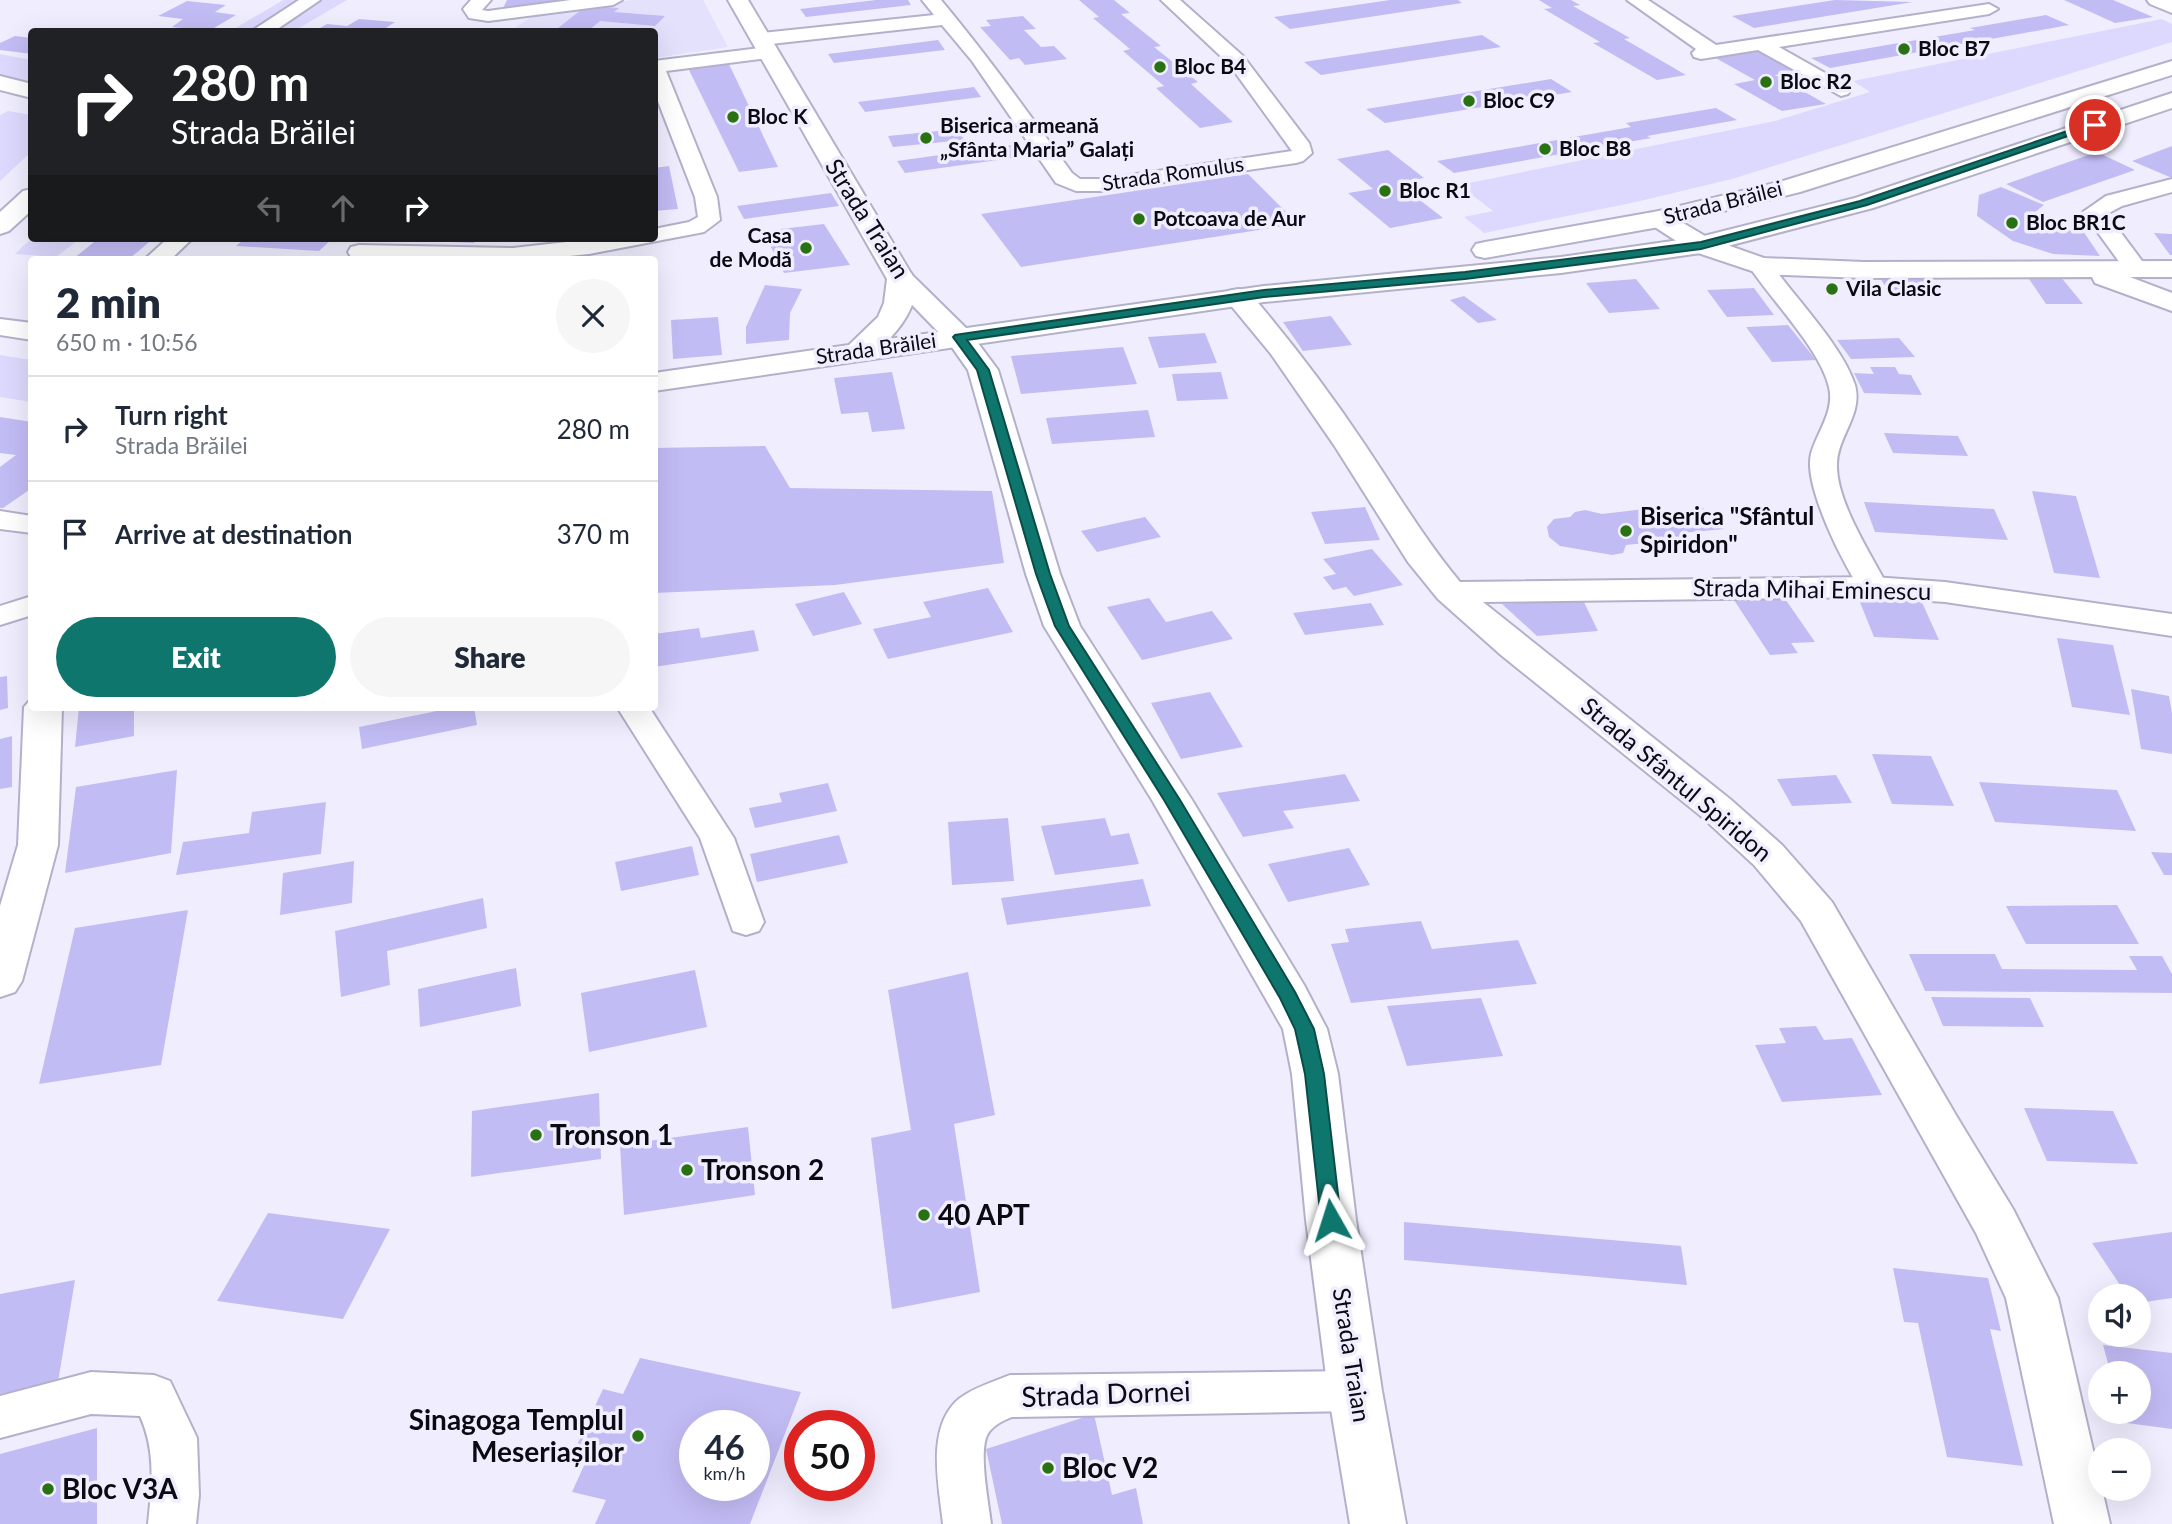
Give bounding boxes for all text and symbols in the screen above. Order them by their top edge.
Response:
place label: Bloc B7 [1918,35,1990,60]
marker: Bloc B7 [1896,41,1912,57]
text: 280 m [171,53,309,111]
place label: Bloc B4 [1174,53,1246,78]
icon: right [56,56,147,147]
marker: Bloc B4 [1152,59,1168,75]
place label: Bloc R2 [1780,68,1852,93]
marker: Bloc R2 [1758,74,1774,90]
place label: Bloc C9 [1483,87,1555,112]
marker: Bloc C9 [1461,93,1477,109]
pin [2065,95,2125,155]
place label: Bloc K [747,103,808,128]
icon: arrive [2076,106,2114,144]
marker: Bloc K [725,109,741,125]
text: Strada Brăilei [171,112,356,151]
place label: Biserica armeană „Sfânta Maria” Galați [940,112,1134,161]
marker: Biserica armeană „Sfânta Maria” Galați [918,130,934,146]
place label: Bloc B8 [1559,135,1631,160]
marker: Bloc B8 [1537,141,1553,157]
street label: Strada Romulus [1100,150,1245,195]
street label: Strada Traian [820,153,916,283]
street label: Strada Brăilei [1661,175,1785,228]
place label: Bloc R1 [1399,177,1471,202]
marker: Bloc R1 [1377,183,1393,199]
icon: left [251,189,289,227]
icon: ahead [324,189,362,227]
icon: right [397,189,435,227]
place label: Potcoava de Aur [1153,205,1306,230]
place label: Bloc BR1C [2026,209,2126,234]
marker: Potcoava de Aur [1131,211,1147,227]
marker: Bloc BR1C [2004,215,2020,231]
place label: Casa de Modă [710,222,792,271]
marker: Casa de Modă [798,240,814,256]
place label: Vila Clasic [1845,275,1941,300]
text: 2 min [56,277,161,327]
button: close [556,279,630,353]
marker: Vila Clasic [1824,281,1840,297]
street label: Strada Brăilei [814,327,938,368]
text: 650 m · 10:56 [56,328,198,356]
text: Turn right [115,399,228,431]
icon: right [56,410,94,448]
text: 280 m [557,413,630,445]
text: Strada Brăilei [115,431,248,459]
place label: Biserica "Sfântul Spiridon" [1640,501,1814,558]
icon: arrive [56,515,94,553]
text: Arrive at destination [115,518,352,550]
text: 370 m [557,518,630,550]
marker: Biserica "Sfântul Spiridon" [1618,523,1634,539]
street label: Strada Mihai Eminescu [1693,572,1932,605]
button: Exit [56,617,336,697]
button: Share [350,617,630,697]
street label: Strada Sfântul Spiridon [1576,691,1778,867]
place label: Tronson 1 [550,1117,673,1151]
marker: Tronson 1 [528,1127,544,1143]
place label: Tronson 2 [701,1152,824,1186]
marker: Tronson 2 [679,1162,695,1178]
position arrow [1294,1183,1368,1257]
place label: 40 APT [938,1197,1030,1231]
marker: 40 APT [916,1207,932,1223]
map controls [2088,1284,2151,1501]
button: sound [2088,1284,2151,1347]
street label: Strada Traian [1328,1286,1377,1424]
button: + [2088,1361,2151,1424]
street label: Strada Dornei [1021,1373,1191,1413]
place label: Sinagoga Templul Meseriașilor [409,1402,625,1468]
speed limit sign: 50 [784,1410,875,1501]
text: 46 [704,1425,745,1467]
marker: Sinagoga Templul Meseriașilor [630,1428,646,1444]
button: − [2088,1438,2151,1501]
place label: Bloc V2 [1062,1450,1158,1484]
marker: Bloc V2 [1040,1460,1056,1476]
text: km/h [703,1462,746,1484]
place label: Bloc V3A [62,1471,178,1505]
marker: Bloc V3A [40,1481,56,1497]

